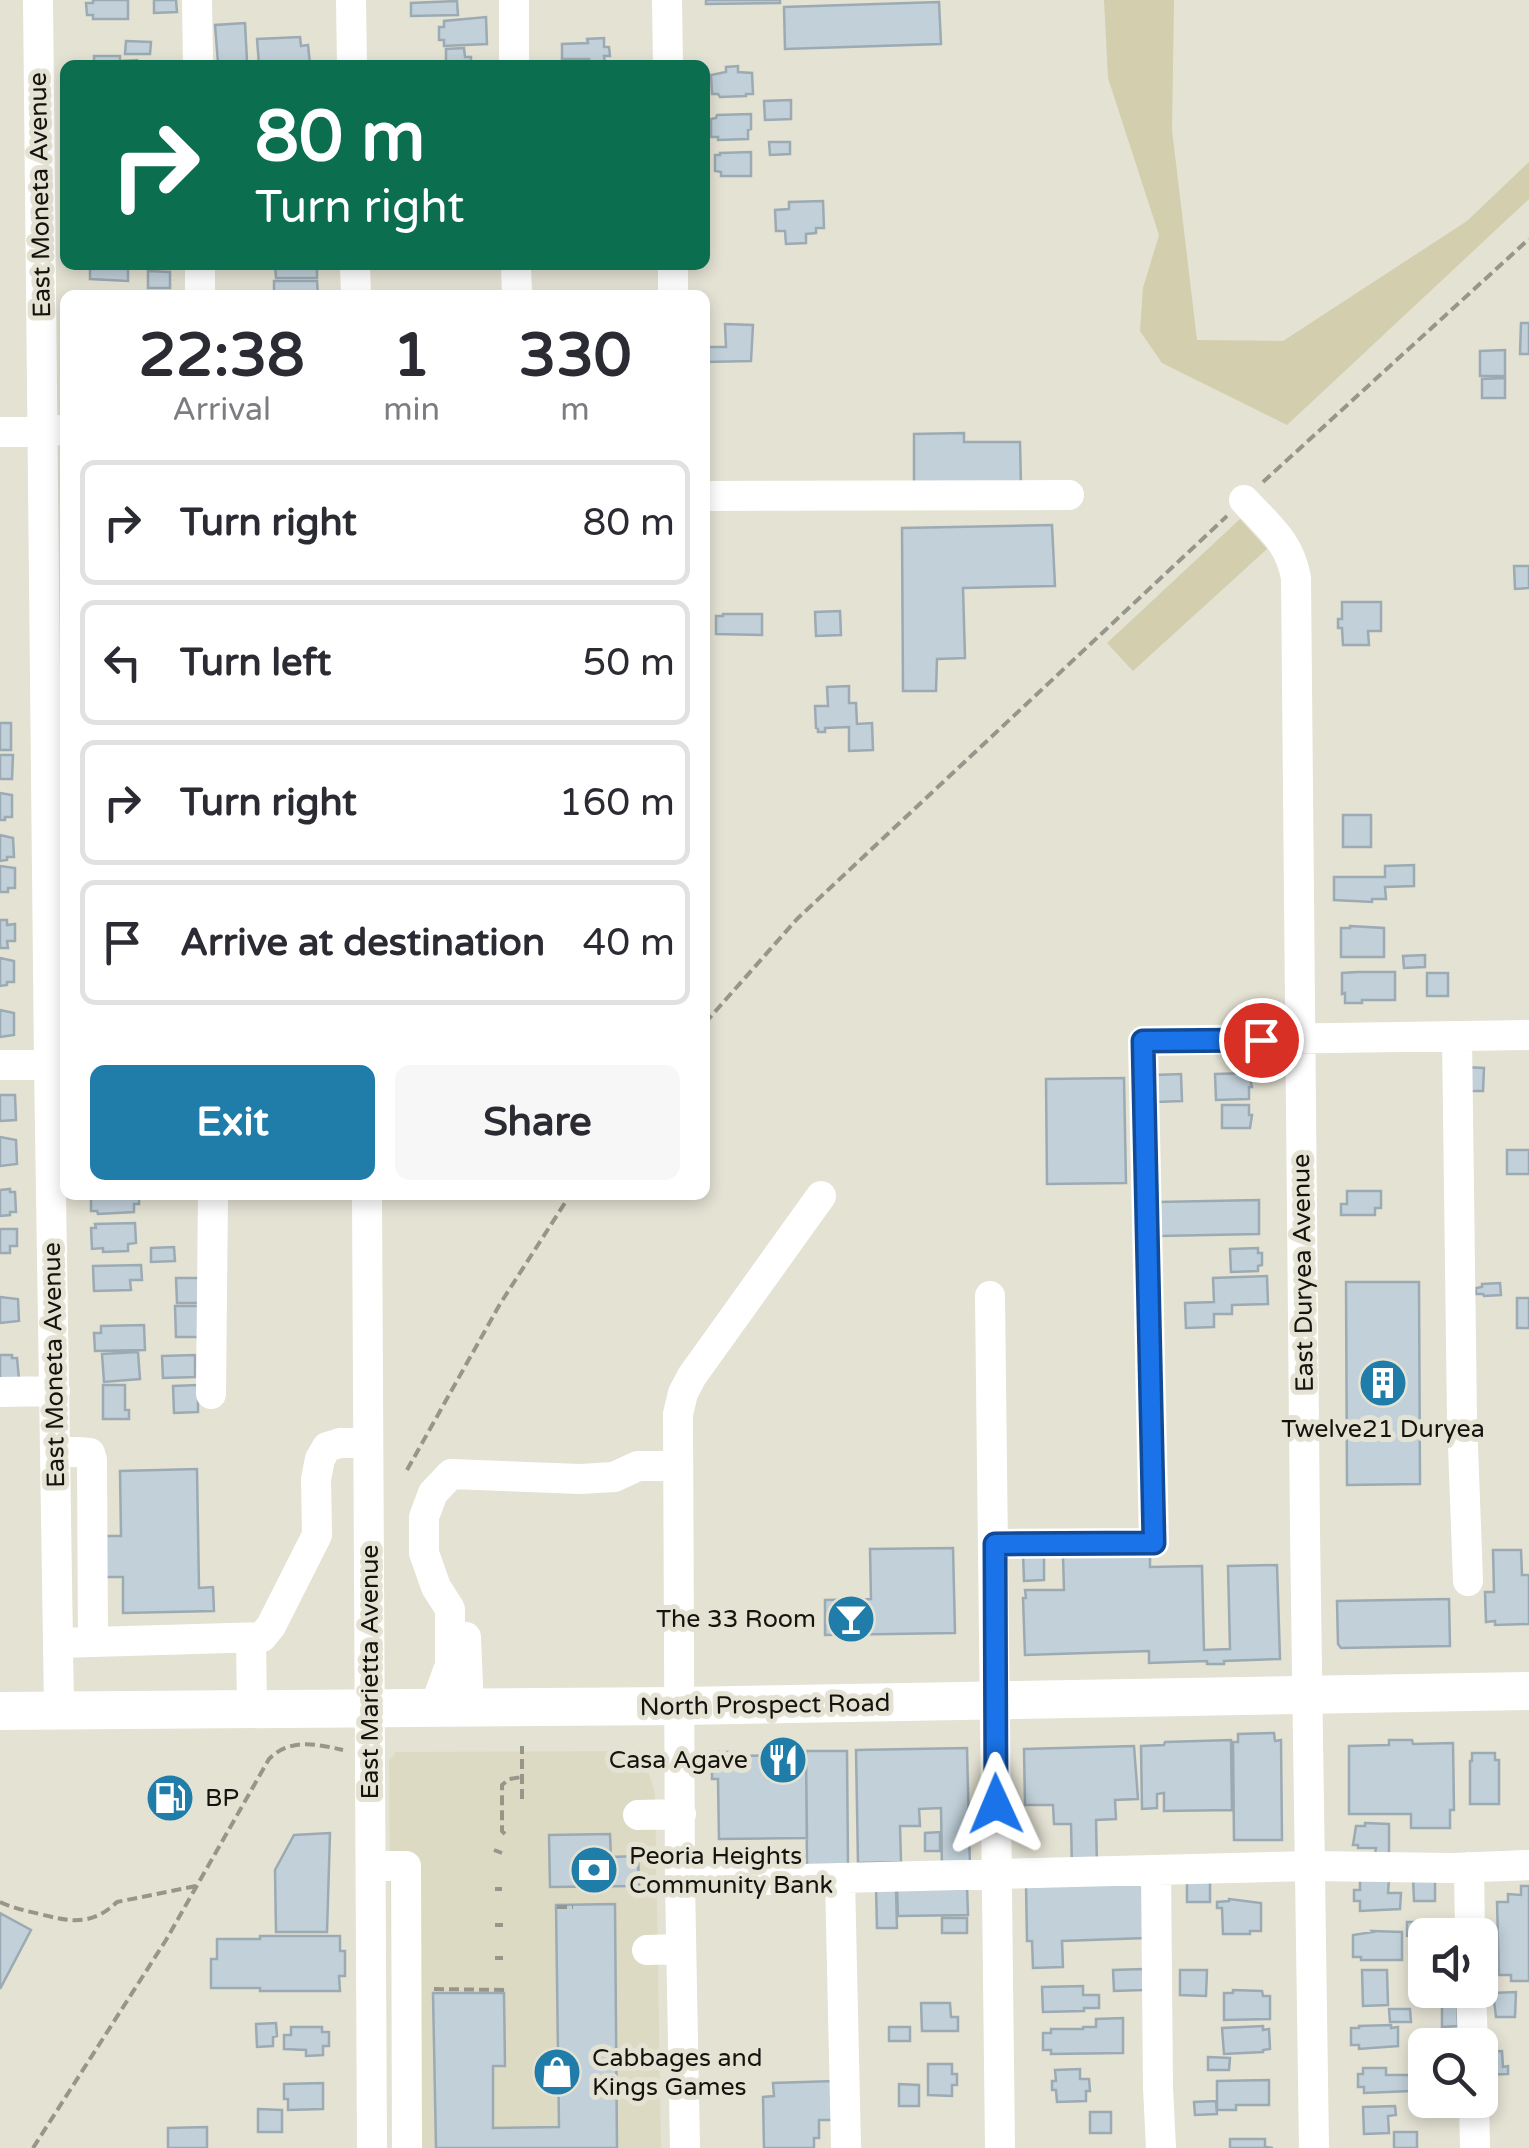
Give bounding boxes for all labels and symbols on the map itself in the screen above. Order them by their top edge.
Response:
street label: East Moneta Avenue [23,72,57,318]
pin [1219,998,1304,1083]
street label: East Duryea Avenue [1286,1153,1320,1393]
street label: East Moneta Avenue [37,1242,71,1488]
building icon: Twelve21 Duryea [1357,1357,1409,1409]
place label: Twelve21 Duryea [1281,1414,1485,1444]
street label: East Marietta Avenue [355,1544,385,1800]
bar icon: The 33 Room [825,1593,877,1645]
place label: The 33 Room [656,1604,816,1634]
street label: North Prospect Road [639,1688,891,1722]
restaurant icon: Casa Agave [757,1734,809,1786]
place label: Casa Agave [609,1745,748,1775]
position arrow [944,1752,1048,1856]
fuel station icon: BP [144,1772,196,1824]
place label: BP [205,1783,239,1813]
place label: Peoria Heights Community Bank [629,1841,833,1900]
bank icon: Peoria Heights Community Bank [568,1844,620,1896]
place label: Cabbages and Kings Games [592,2043,763,2102]
shop icon: Cabbages and Kings Games [531,2046,583,2098]

